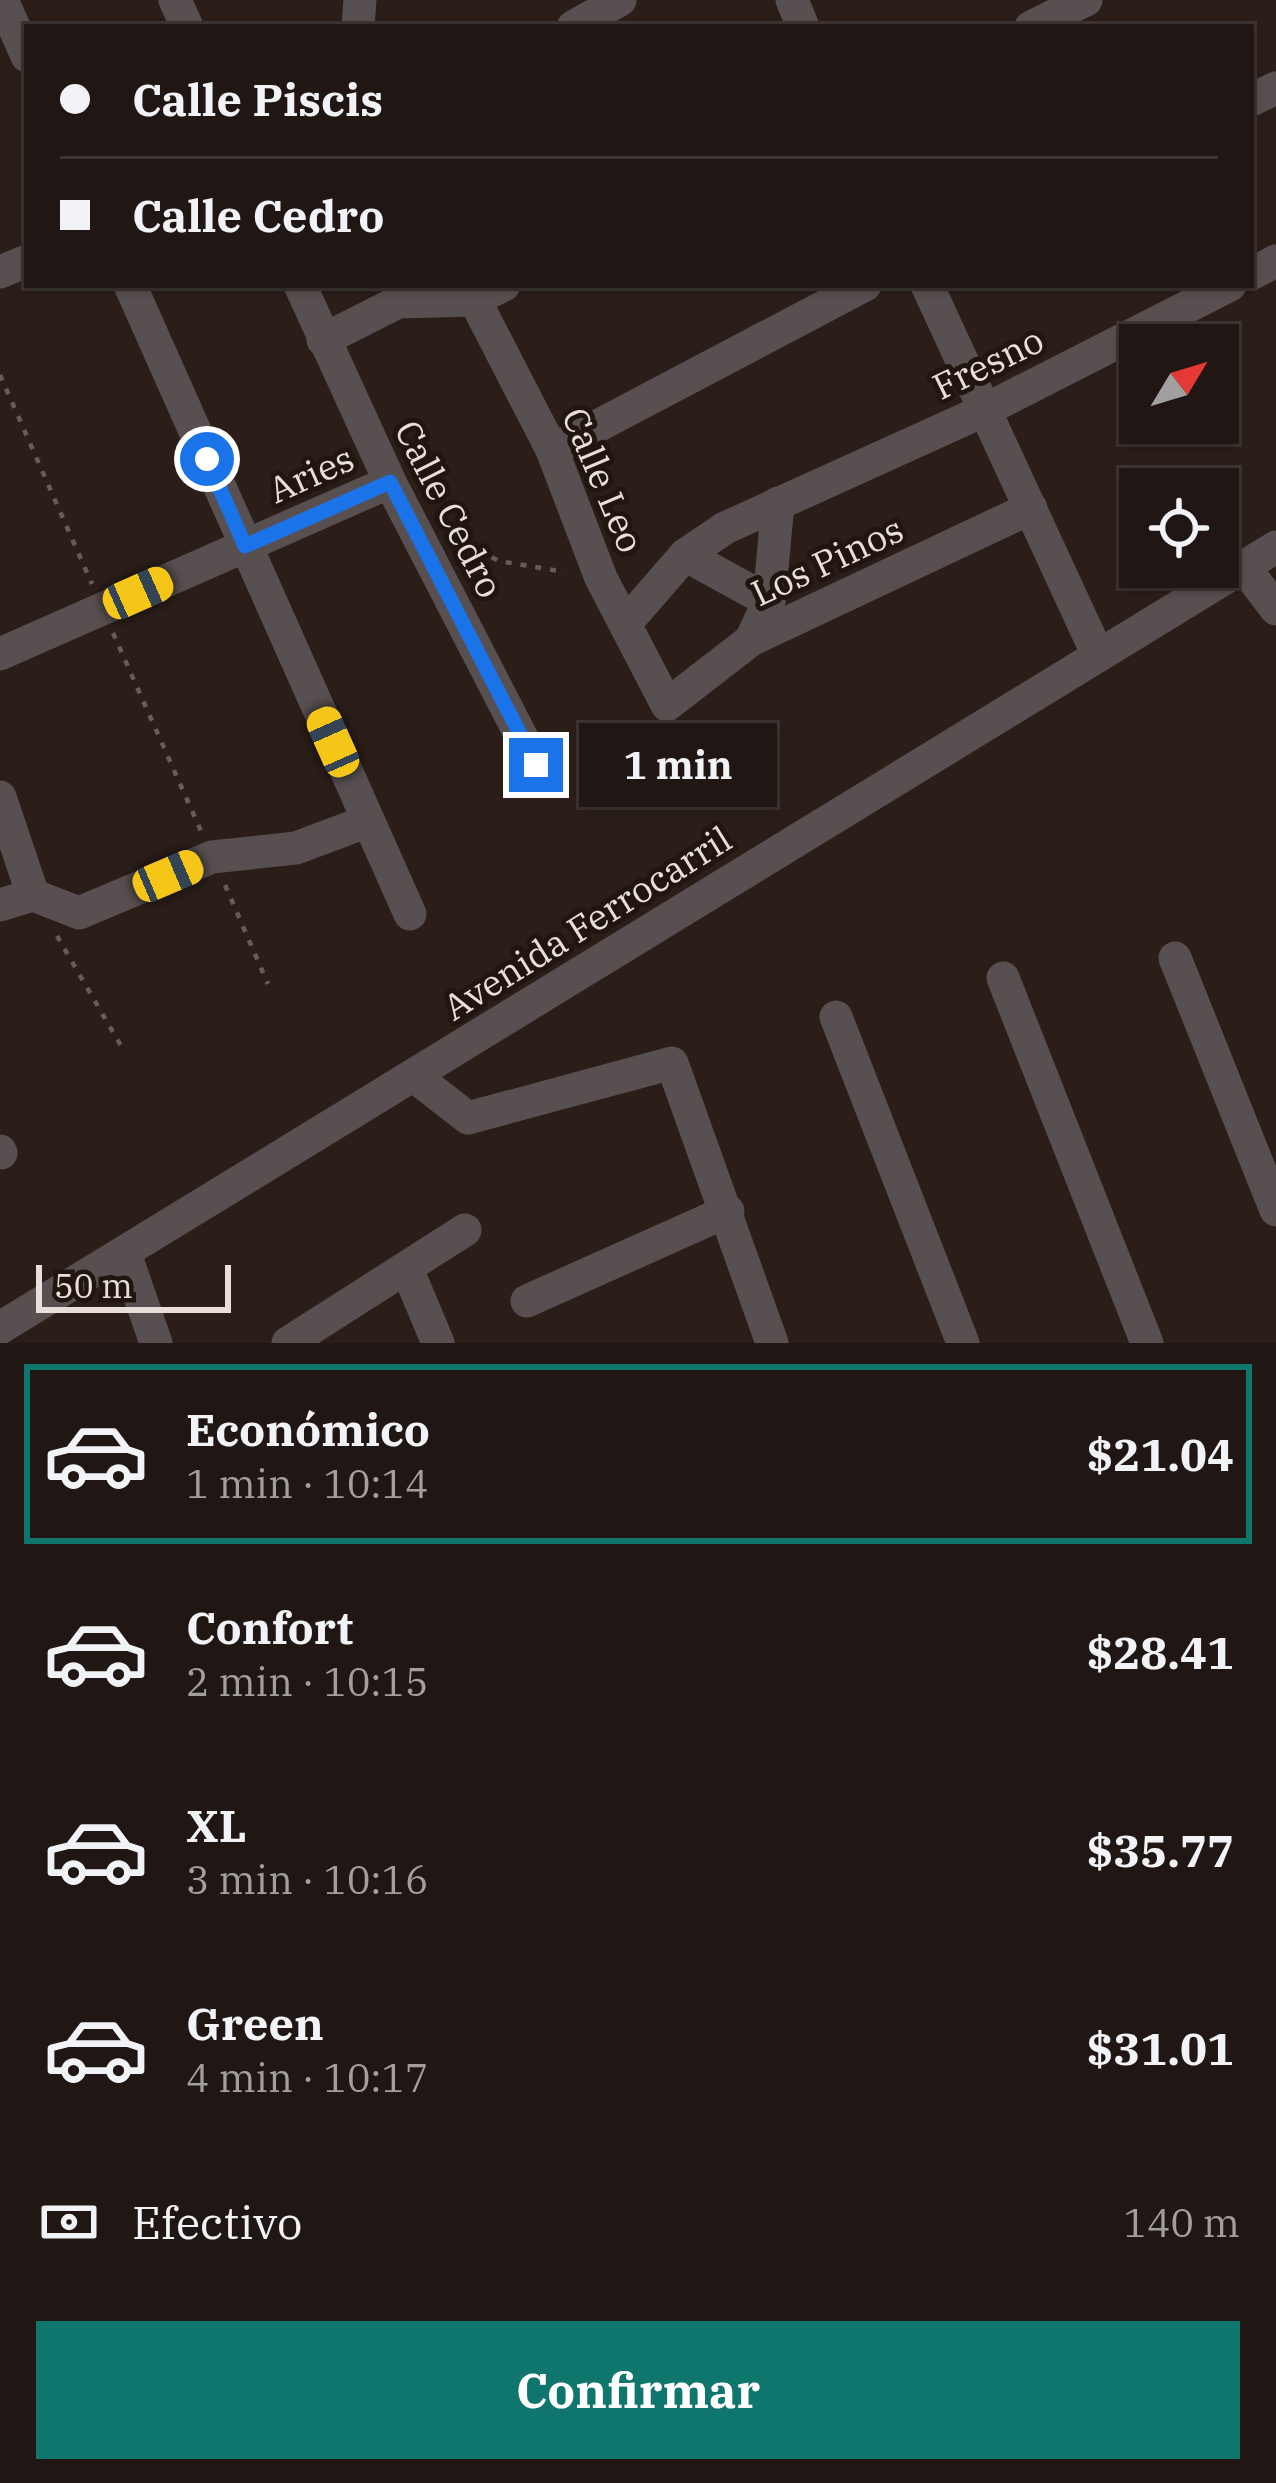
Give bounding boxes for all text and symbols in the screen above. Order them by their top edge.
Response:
text: Calle Piscis [132,70,383,128]
text: Calle Cedro [132,186,384,244]
street label: Fresno [925,316,1051,409]
north arrow [1119,324,1239,444]
map controls [1119,324,1239,588]
street label: Calle Leo [552,400,655,559]
street label: Calle Cedro [385,412,514,605]
route start [180,432,234,486]
street label: Aries [261,434,361,513]
button: locate [1119,468,1239,588]
street label: Los Pinos [743,505,910,616]
car [98,562,178,624]
car [302,702,364,782]
callout: 1 min [578,723,776,807]
route end [509,738,563,792]
text: 1 min [623,739,733,790]
street label: Avenida Ferrocarril [434,815,740,1030]
car [128,845,208,907]
scale bar [36,1259,231,1312]
text: 50 m [54,1264,133,1307]
icon: car [42,1400,150,1508]
text: Económico [186,1400,430,1458]
text: $21.04 [1087,1425,1234,1483]
text: 1 min · 10:14 [186,1458,428,1509]
icon: car [42,1598,150,1706]
text: Confort [186,1598,353,1656]
text: $28.41 [1087,1623,1234,1681]
text: 2 min · 10:15 [186,1656,428,1707]
icon: car [42,1796,150,1904]
text: XL [186,1796,247,1854]
text: $35.77 [1087,1821,1234,1879]
text: 3 min · 10:16 [186,1854,428,1905]
icon: car [42,1994,150,2102]
text: Green [186,1994,324,2052]
text: $31.01 [1087,2019,1234,2077]
text: 4 min · 10:17 [186,2052,428,2103]
icon: cash [36,2189,102,2255]
text: Efectivo [132,2193,302,2251]
text: 140 m [1124,2197,1240,2248]
button: Confirmar [36,2321,1240,2459]

